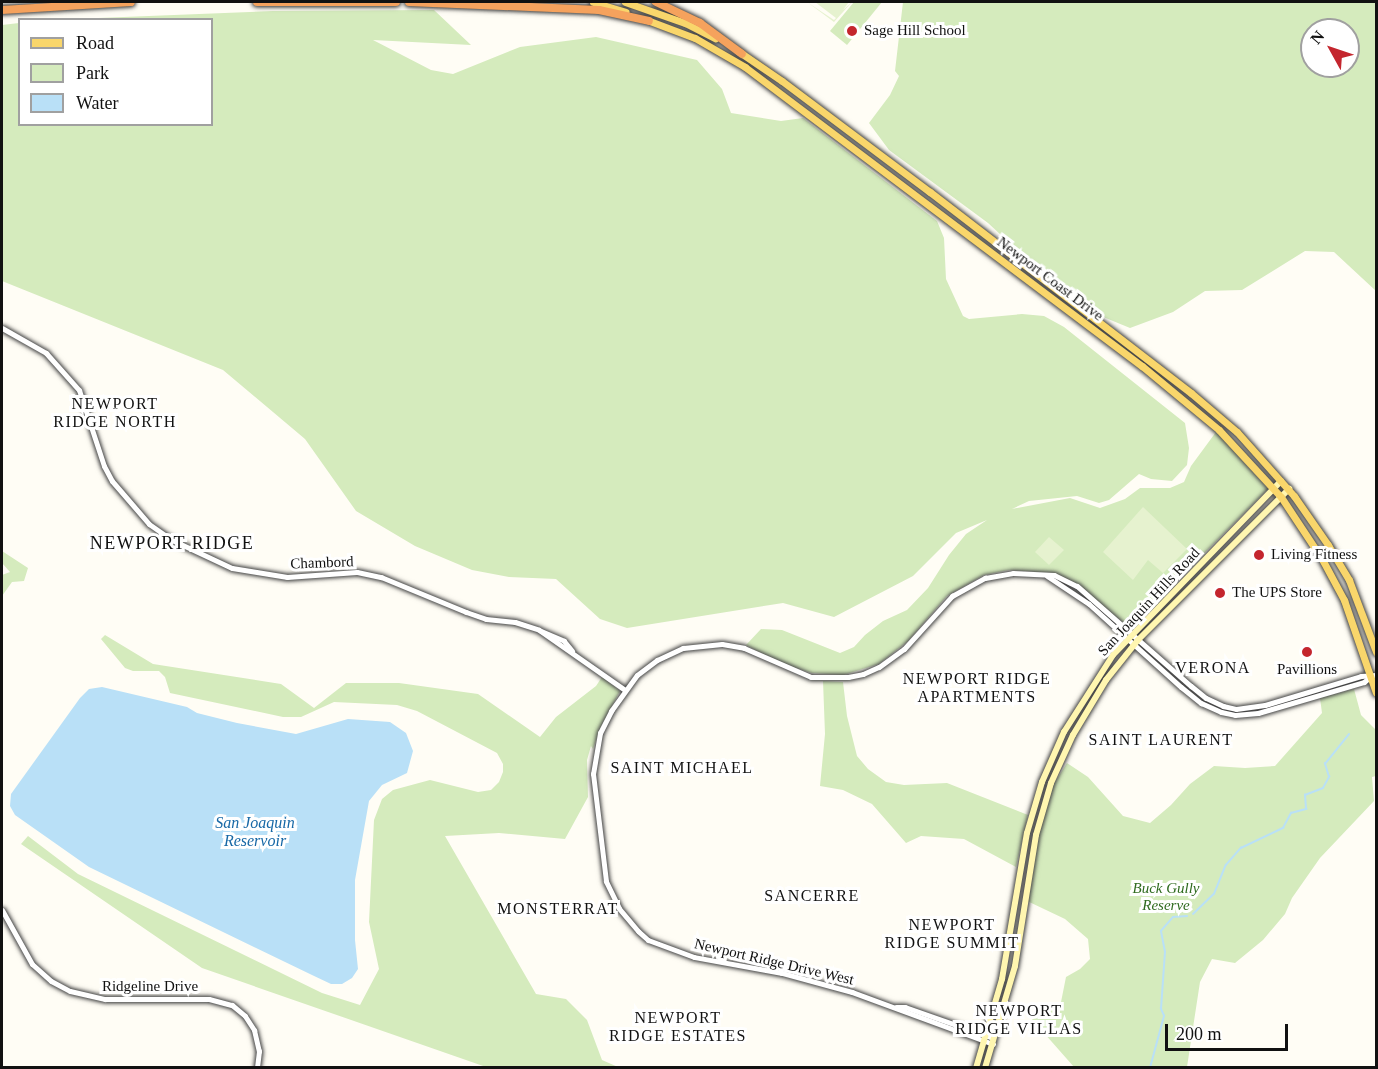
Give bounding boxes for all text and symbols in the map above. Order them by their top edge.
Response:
legend [18,18,213,126]
north arrow [1300,18,1360,78]
place label: Sage Hill School [864,22,966,40]
marker: Sage Hill School [845,24,859,38]
text: N [1307,28,1328,47]
text: Road [76,33,114,53]
text: Park [76,63,109,83]
text: Water [76,93,119,113]
street label: Newport Coast Drive [993,233,1107,325]
district label: NEWPORT RIDGE NORTH [53,394,177,432]
district label: NEWPORT RIDGE [90,532,254,554]
street label: San Joaquin Hills Road [1094,544,1204,660]
place label: Living Fitness [1271,546,1357,564]
marker: Living Fitness [1252,548,1266,562]
street label: Chambord [290,553,354,573]
place label: The UPS Store [1232,584,1322,602]
marker: The UPS Store [1213,586,1227,600]
marker: Pavillions [1300,645,1314,659]
district label: VERONA [1175,658,1251,678]
place label: Pavillions [1277,661,1337,679]
district label: NEWPORT RIDGE APARTMENTS [903,669,1051,707]
district label: SAINT LAURENT [1088,730,1234,750]
district label: SAINT MICHAEL [610,758,754,778]
water label: San Joaquin Reservoir [215,813,295,851]
park label: Buck Gully Reserve [1132,879,1200,914]
district label: SANCERRE [764,886,860,906]
district label: MONSTERRAT [497,899,619,919]
district label: NEWPORT RIDGE SUMMIT [885,915,1019,953]
street label: Newport Ridge Drive West [692,935,856,989]
street label: Ridgeline Drive [102,978,198,996]
district label: NEWPORT RIDGE VILLAS [955,1001,1083,1039]
district label: NEWPORT RIDGE ESTATES [609,1008,747,1046]
scale bar [1168,1012,1291,1050]
text: 200 m [1176,1024,1222,1044]

